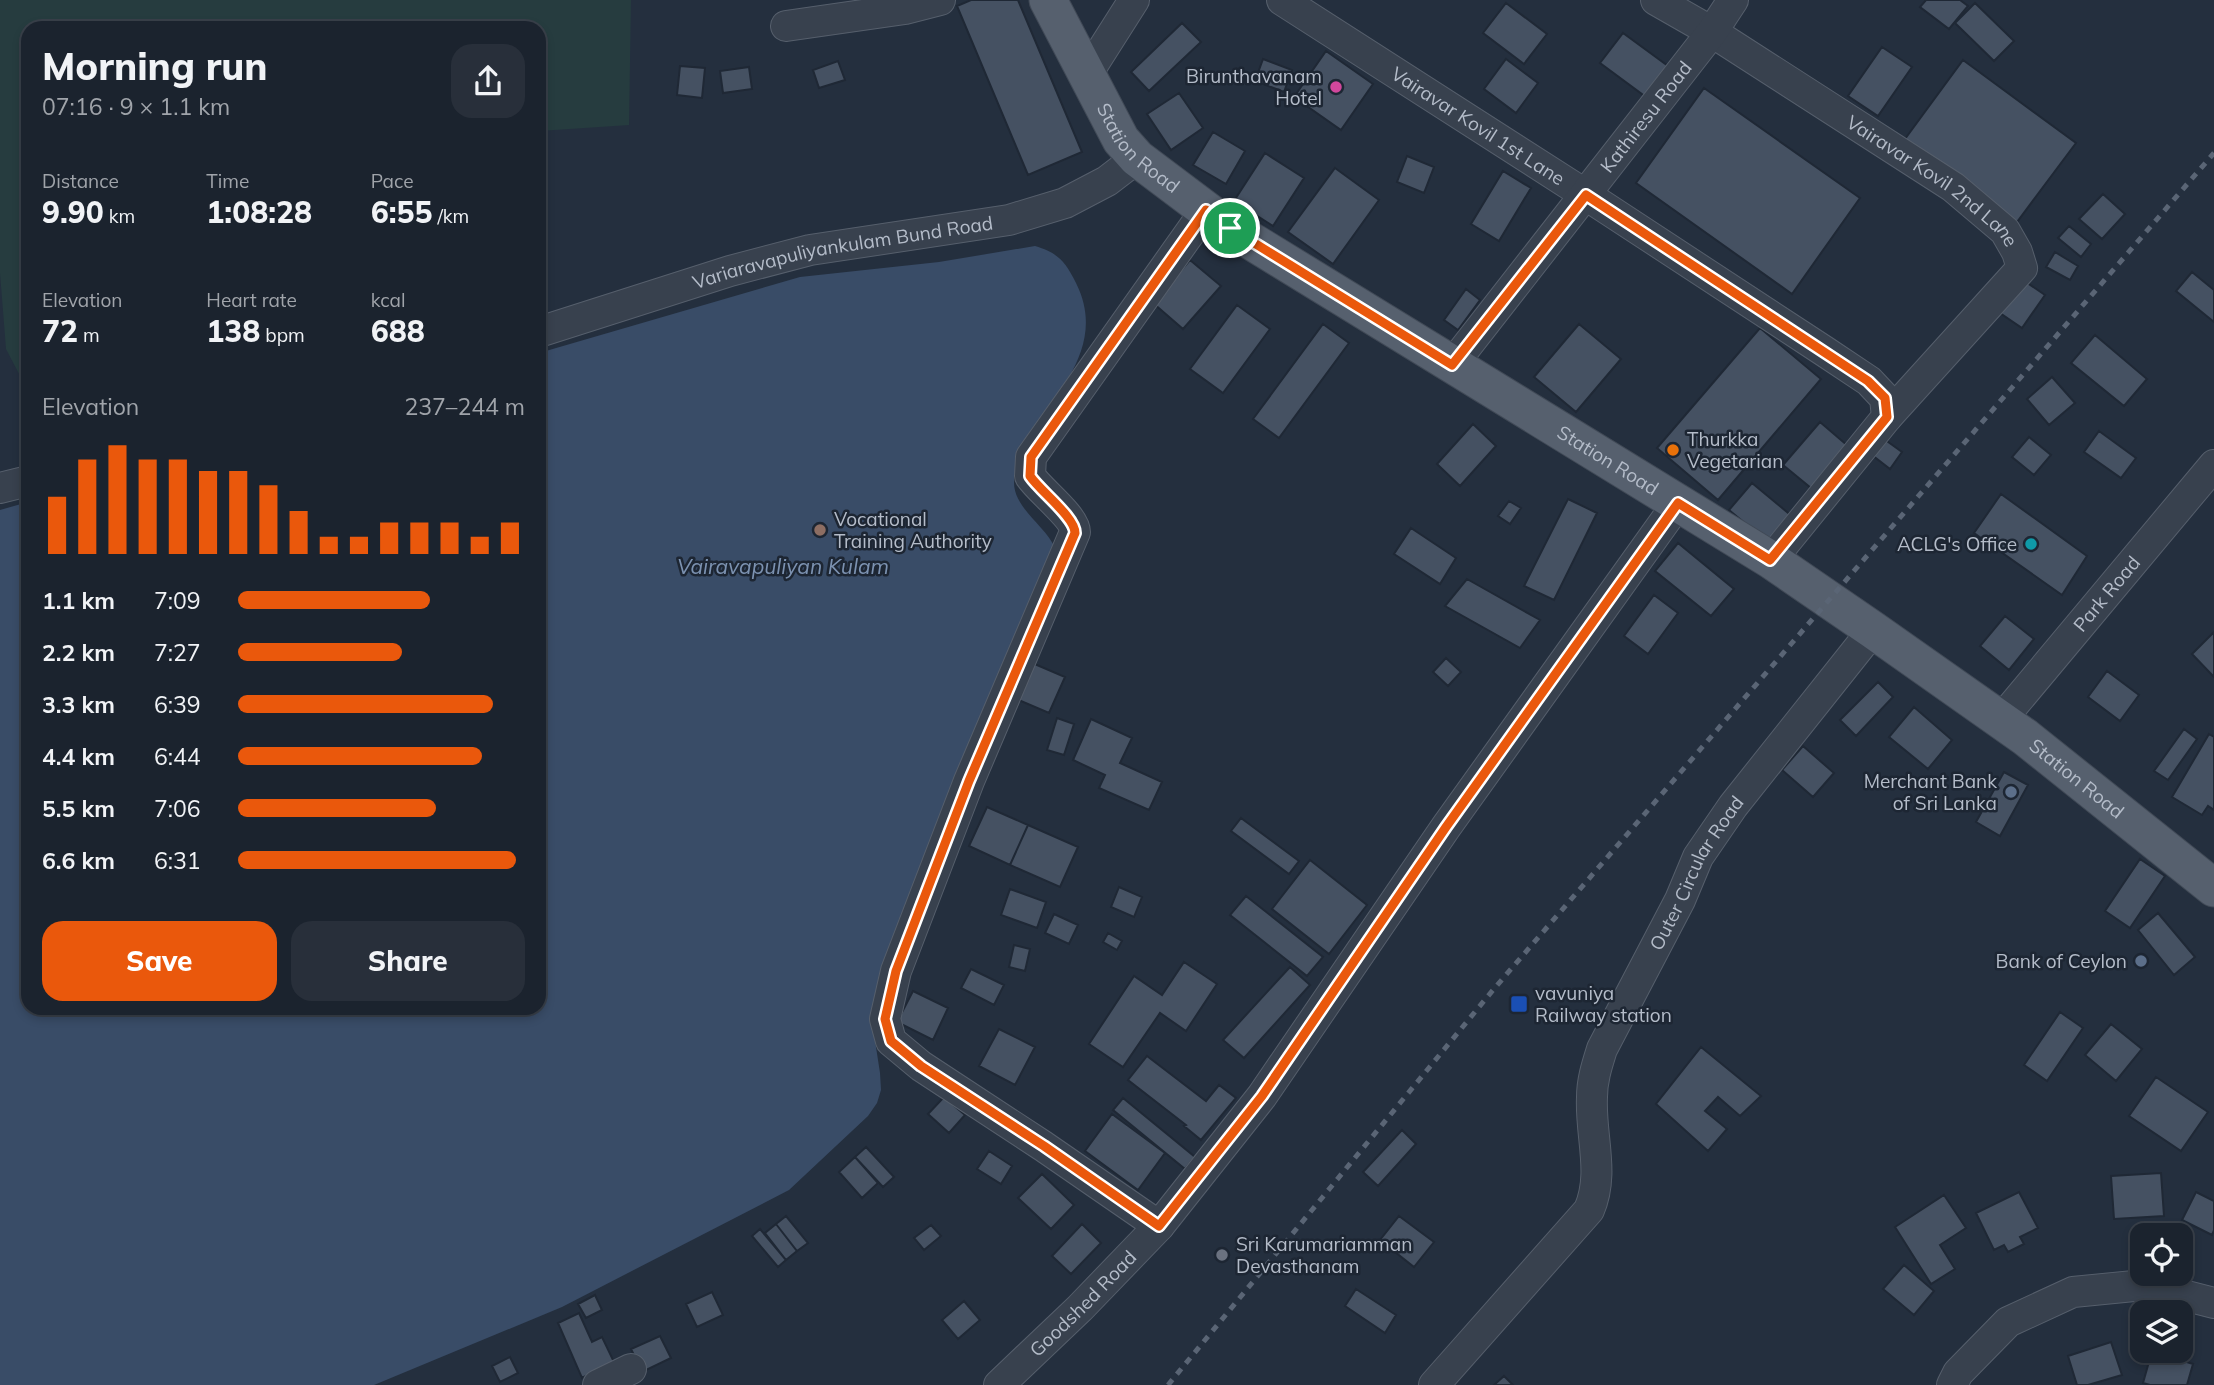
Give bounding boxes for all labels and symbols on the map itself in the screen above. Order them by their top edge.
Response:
street label: Kathiresu Road [1595,56,1697,177]
street label: Vairavar Kovil 1st Lane [1387,61,1570,190]
place label: Birunthavanam Hotel [1186,64,1322,110]
marker: Birunthavanam Hotel [1328,79,1344,95]
street label: Station Road [1092,99,1184,198]
street label: Vairavar Kovil 2nd Lane [1842,110,2023,251]
pin [1200,198,1260,258]
street label: Variaravapuliyankulam Bund Road [690,211,995,294]
street label: Station Road [1553,420,1663,500]
place label: Thurkka Vegetarian [1687,427,1783,473]
marker: Thurkka Vegetarian [1665,442,1681,458]
place label: Vocational Training Authority [834,507,992,553]
marker: Vocational Training Authority [812,522,828,538]
place label: ACLG's Office [1897,532,2017,556]
marker: ACLG's Office [2023,536,2039,552]
street label: Park Road [2068,551,2145,636]
water label: Vairavapuliyan Kulam [677,553,889,579]
street label: Station Road [2025,733,2129,824]
place label: Merchant Bank of Sri Lanka [1864,769,1997,815]
marker: Merchant Bank of Sri Lanka [2003,784,2019,800]
street label: Outer Circular Road [1644,791,1749,954]
place label: Bank of Ceylon [1996,949,2127,973]
marker: Bank of Ceylon [2133,953,2149,969]
place label: vavuniya Railway station [1535,981,1672,1027]
marker: vavuniya Railway station [1509,994,1529,1014]
place label: Sri Karumariamman Devasthanam [1236,1232,1412,1278]
street label: Goodshed Road [1024,1245,1141,1362]
marker: Sri Karumariamman Devasthanam [1214,1247,1230,1263]

